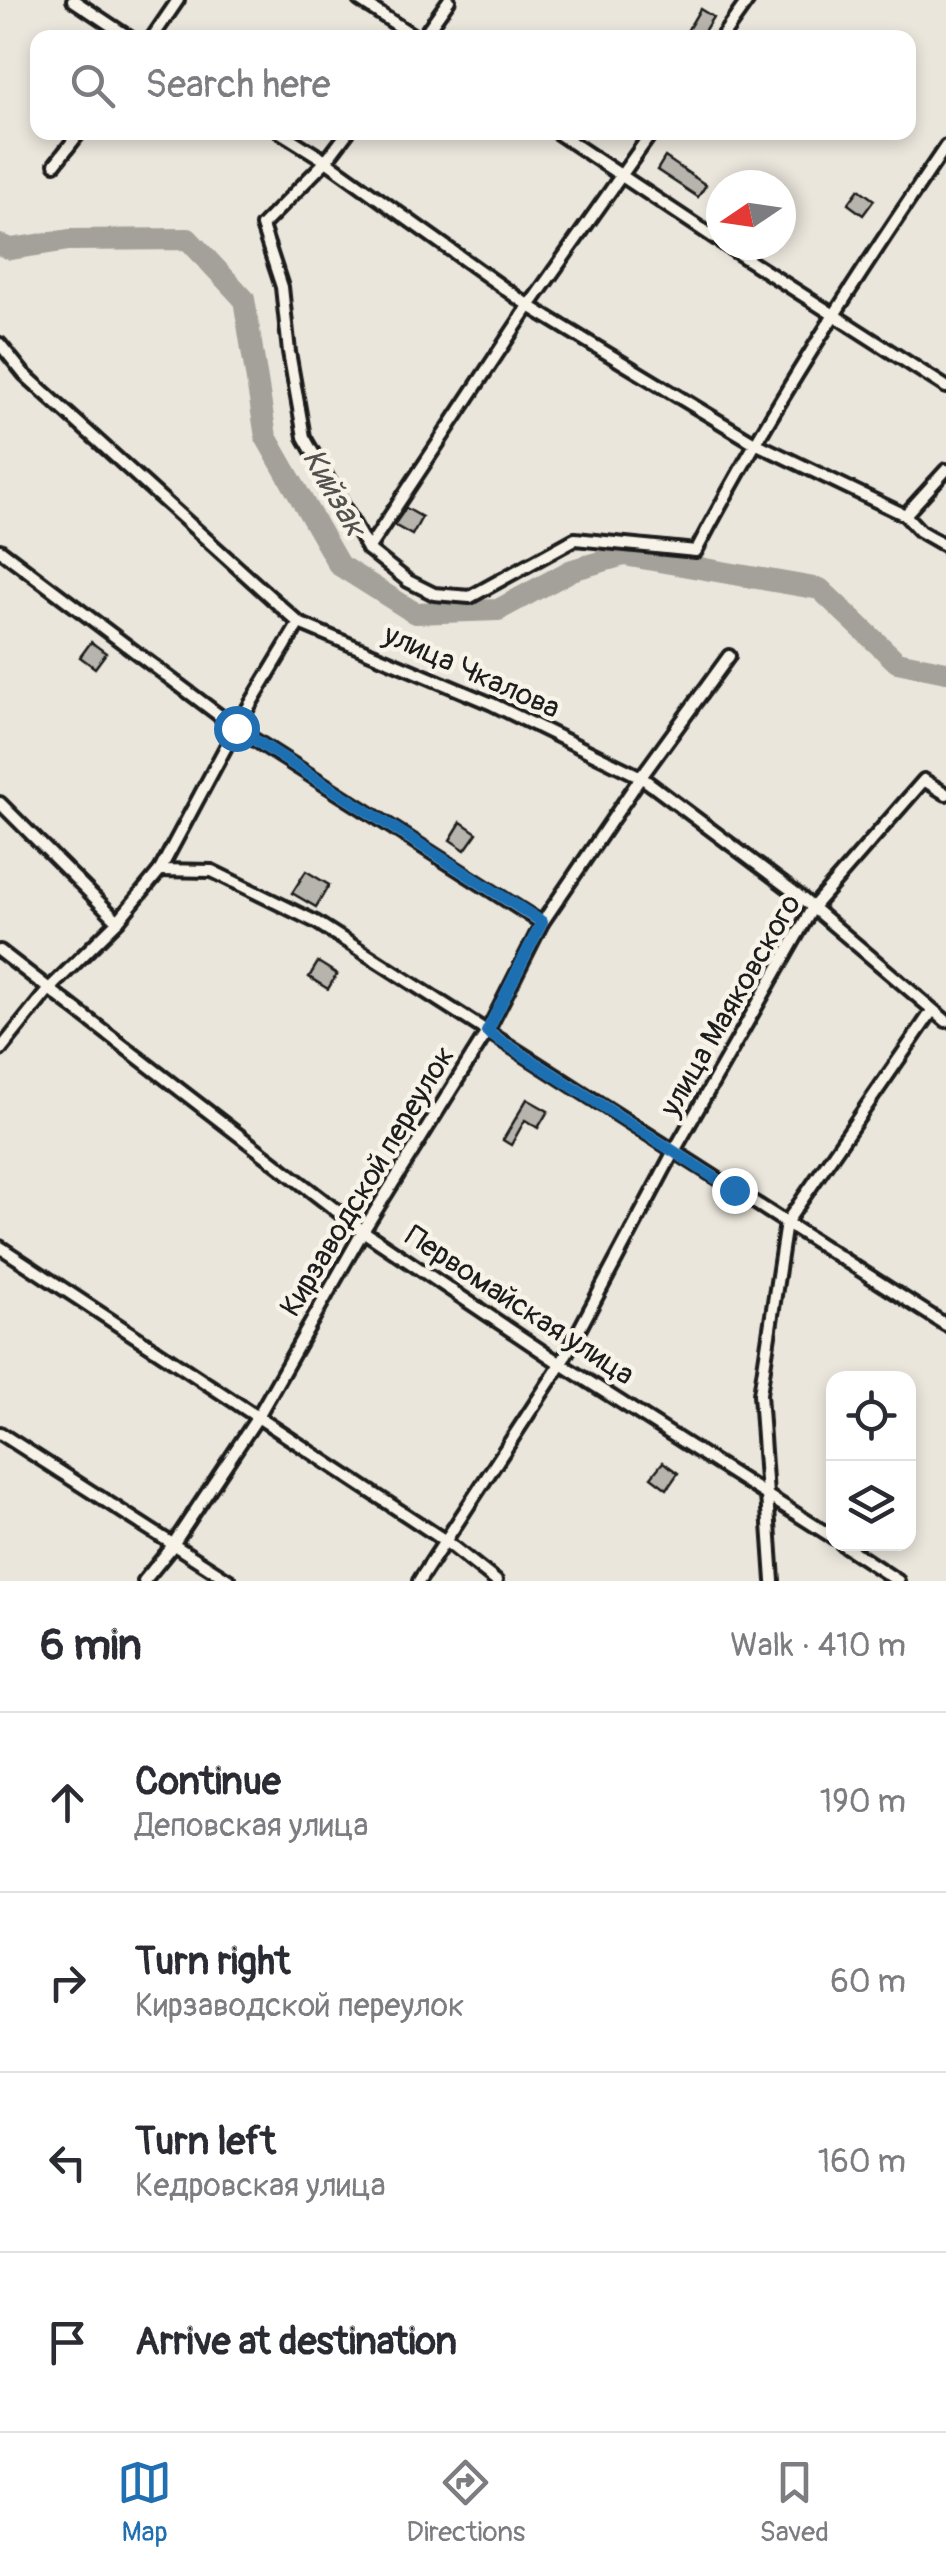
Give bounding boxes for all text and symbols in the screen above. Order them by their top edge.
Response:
search box [30,30,916,140]
icon: search [65,58,120,113]
text: Search here [145,61,331,109]
north arrow [706,170,796,260]
water label: Кийзак [293,441,377,547]
street label: улица Чкалова [377,616,566,727]
route start [214,706,260,752]
street label: улица Маяковского [651,888,809,1124]
street label: Кирзаводской переулок [272,1039,463,1323]
route end [712,1168,758,1214]
street label: Первомайская улица [398,1217,641,1393]
map controls [826,1371,916,1551]
button: locate [826,1371,916,1461]
button: layers [826,1461,916,1551]
text: 6 min [40,1620,142,1672]
text: Walk · 410 m [730,1626,906,1666]
text: Continue [135,1758,281,1806]
icon: ahead [40,1775,95,1830]
text: 190 m [820,1782,906,1822]
text: Деповская улица [135,1806,369,1846]
text: Turn right [135,1938,290,1986]
icon: right [40,1955,95,2010]
text: 60 m [830,1962,906,2002]
text: Кирзаводской переулок [135,1986,465,2026]
text: Turn left [135,2118,276,2166]
icon: left [40,2135,95,2190]
text: 160 m [818,2142,906,2182]
text: Кедровская улица [135,2166,386,2206]
icon: arrive [40,2315,95,2370]
text: Arrive at destination [135,2318,457,2366]
tab: Map [117,2455,172,2550]
tab: Directions [406,2455,525,2550]
tab: Saved [759,2455,829,2550]

